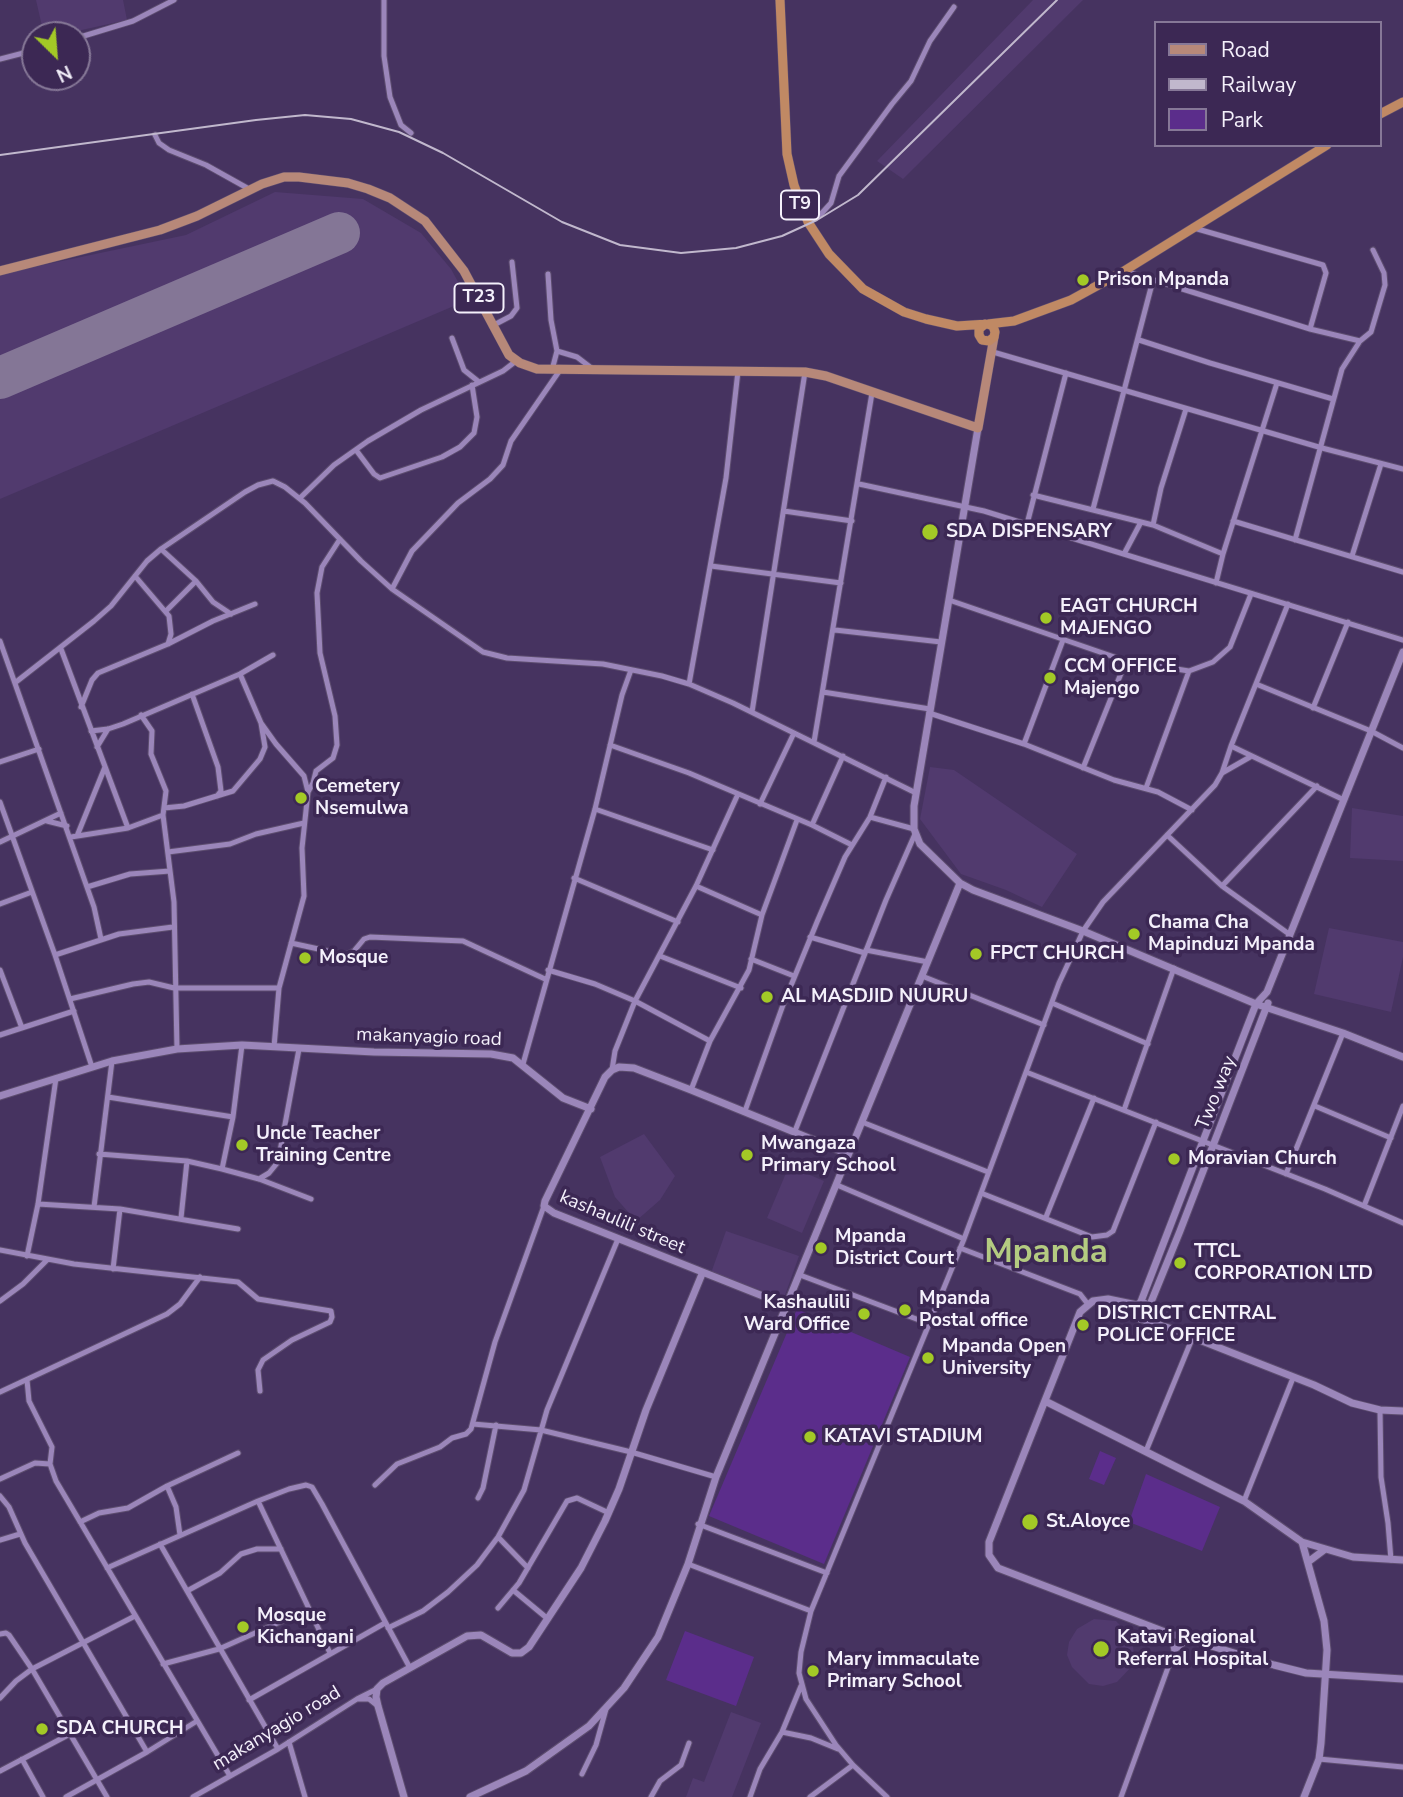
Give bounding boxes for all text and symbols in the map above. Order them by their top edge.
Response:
north arrow [21,21,91,91]
legend [1154,21,1382,147]
text: Road [1221,36,1270,64]
text: N [52,58,76,88]
text: Railway [1221,71,1296,99]
text: Park [1221,106,1263,134]
road number: T9 [781,190,819,220]
place label: Prison Mpanda [1097,269,1229,291]
marker: Prison Mpanda [1075,272,1091,288]
road number: T23 [454,284,504,312]
place label: SDA DISPENSARY [946,521,1112,543]
marker: SDA DISPENSARY [920,522,940,542]
place label: EAGT CHURCH MAJENGO [1060,596,1198,640]
marker: EAGT CHURCH MAJENGO [1038,610,1054,626]
place label: CCM OFFICE Majengo [1064,656,1177,700]
marker: CCM OFFICE Majengo [1042,670,1058,686]
place label: Cemetery Nsemulwa [315,776,409,820]
marker: Cemetery Nsemulwa [293,790,309,806]
place label: Chama Cha Mapinduzi Mpanda [1148,912,1315,956]
marker: Chama Cha Mapinduzi Mpanda [1126,926,1142,942]
place label: FPCT CHURCH [990,943,1125,965]
marker: FPCT CHURCH [968,946,984,962]
place label: Mosque [319,947,388,969]
marker: Mosque [297,950,313,966]
place label: AL MASDJID NUURU [781,986,968,1008]
marker: AL MASDJID NUURU [759,989,775,1005]
street label: makanyagio road [356,1024,502,1052]
street label: Two way [1192,1053,1242,1133]
place label: Uncle Teacher Training Centre [256,1123,391,1167]
place label: Mwangaza Primary School [761,1133,896,1177]
marker: Uncle Teacher Training Centre [234,1137,250,1153]
marker: Mwangaza Primary School [739,1147,755,1163]
place label: Moravian Church [1188,1148,1337,1170]
marker: Moravian Church [1166,1151,1182,1167]
street label: kashaulili street [556,1186,688,1260]
place label: Mpanda District Court [835,1226,954,1270]
district label: Mpanda [984,1234,1108,1274]
marker: Mpanda District Court [813,1240,829,1256]
place label: TTCL CORPORATION LTD [1194,1241,1373,1285]
marker: TTCL CORPORATION LTD [1172,1255,1188,1271]
place label: Mpanda Postal office [919,1288,1028,1332]
place label: Kashaulili Ward Office [744,1292,850,1336]
marker: Mpanda Postal office [897,1302,913,1318]
place label: DISTRICT CENTRAL POLICE OFFICE [1097,1303,1276,1347]
marker: Kashaulili Ward Office [856,1306,872,1322]
marker: DISTRICT CENTRAL POLICE OFFICE [1075,1317,1091,1333]
place label: Mpanda Open University [942,1336,1066,1380]
marker: Mpanda Open University [920,1350,936,1366]
place label: KATAVI STADIUM [824,1426,983,1448]
marker: KATAVI STADIUM [802,1429,818,1445]
place label: St.Aloyce [1046,1511,1130,1533]
marker: St.Aloyce [1020,1512,1040,1532]
place label: Mosque Kichangani [257,1605,354,1649]
marker: Mosque Kichangani [235,1619,251,1635]
place label: Katavi Regional Referral Hospital [1117,1627,1268,1671]
marker: Katavi Regional Referral Hospital [1091,1639,1111,1659]
place label: Mary immaculate Primary School [827,1649,980,1693]
marker: Mary immaculate Primary School [805,1663,821,1679]
street label: makanyagio road [209,1682,345,1776]
place label: SDA CHURCH [56,1718,184,1740]
marker: SDA CHURCH [34,1721,50,1737]

